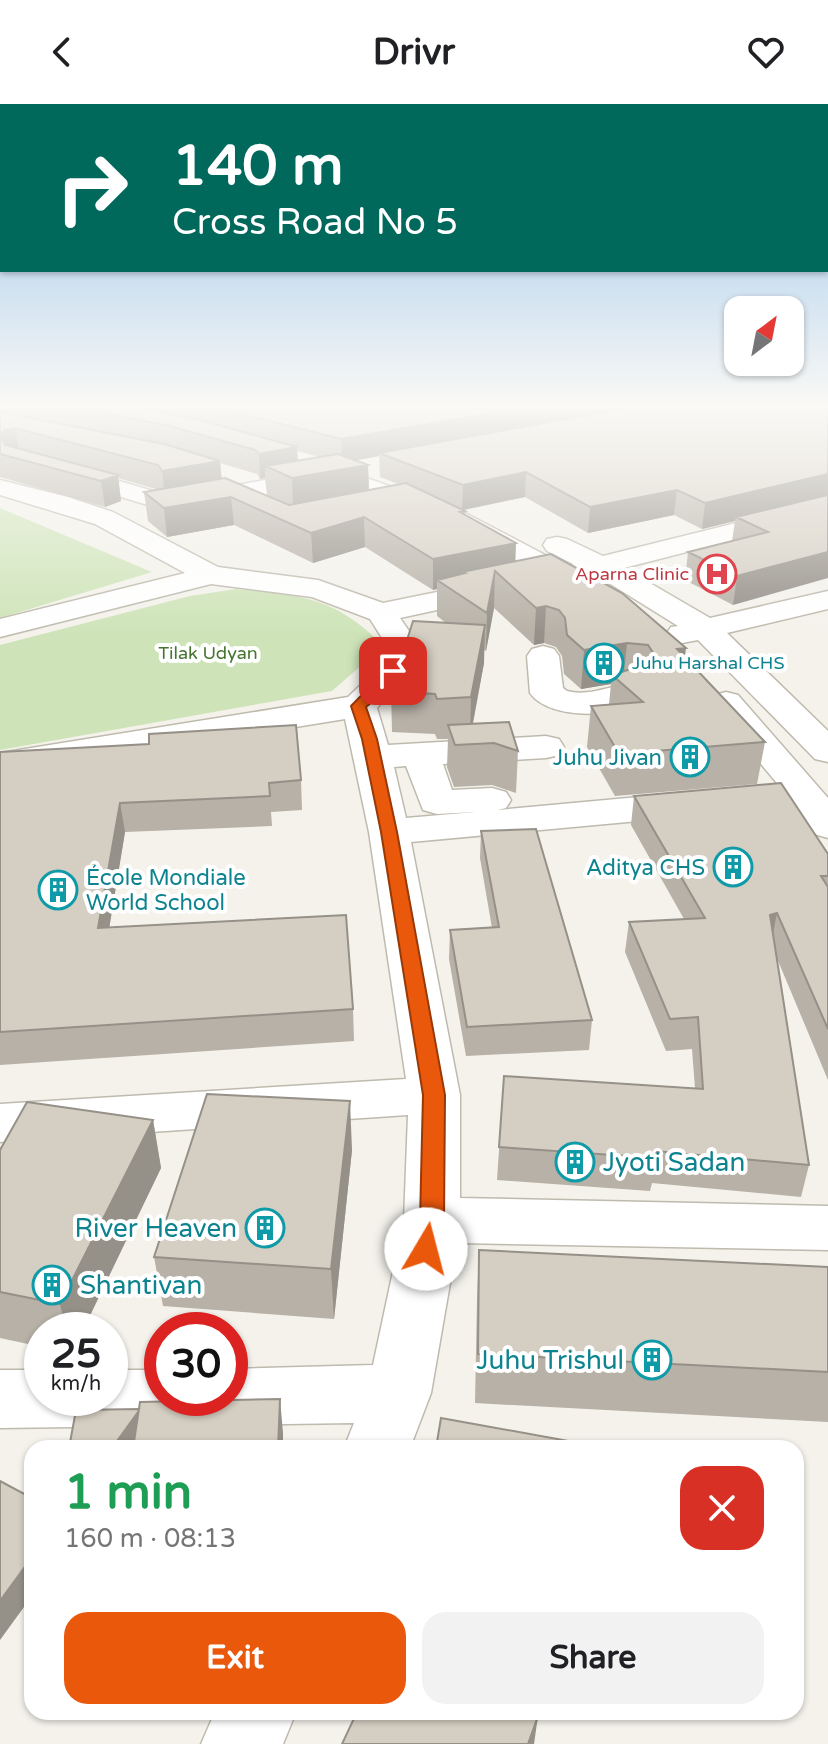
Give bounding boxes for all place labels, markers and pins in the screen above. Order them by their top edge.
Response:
hospital icon: Aparna Clinic [696,553,738,595]
place label: Aparna Clinic [575,563,689,585]
pin [359,637,427,705]
building icon: Juhu Harshal CHS [583,642,625,684]
place label: Juhu Harshal CHS [632,652,785,674]
building icon: Juhu Jivan [669,736,711,778]
place label: Juhu Jivan [553,745,662,771]
building icon: Aditya CHS [712,846,754,888]
place label: Aditya CHS [586,855,705,881]
place label: École Mondiale World School [86,864,246,916]
building icon: École Mondiale World School [37,869,79,911]
building icon: Jyoti Sadan [554,1141,596,1183]
place label: Jyoti Sadan [603,1147,745,1178]
building icon: River Heaven [244,1207,286,1249]
place label: River Heaven [74,1213,237,1244]
building icon: Shantivan [31,1264,73,1306]
place label: Shantivan [80,1270,202,1301]
building icon: Juhu Trishul [631,1339,673,1381]
place label: Juhu Trishul [477,1345,624,1376]

